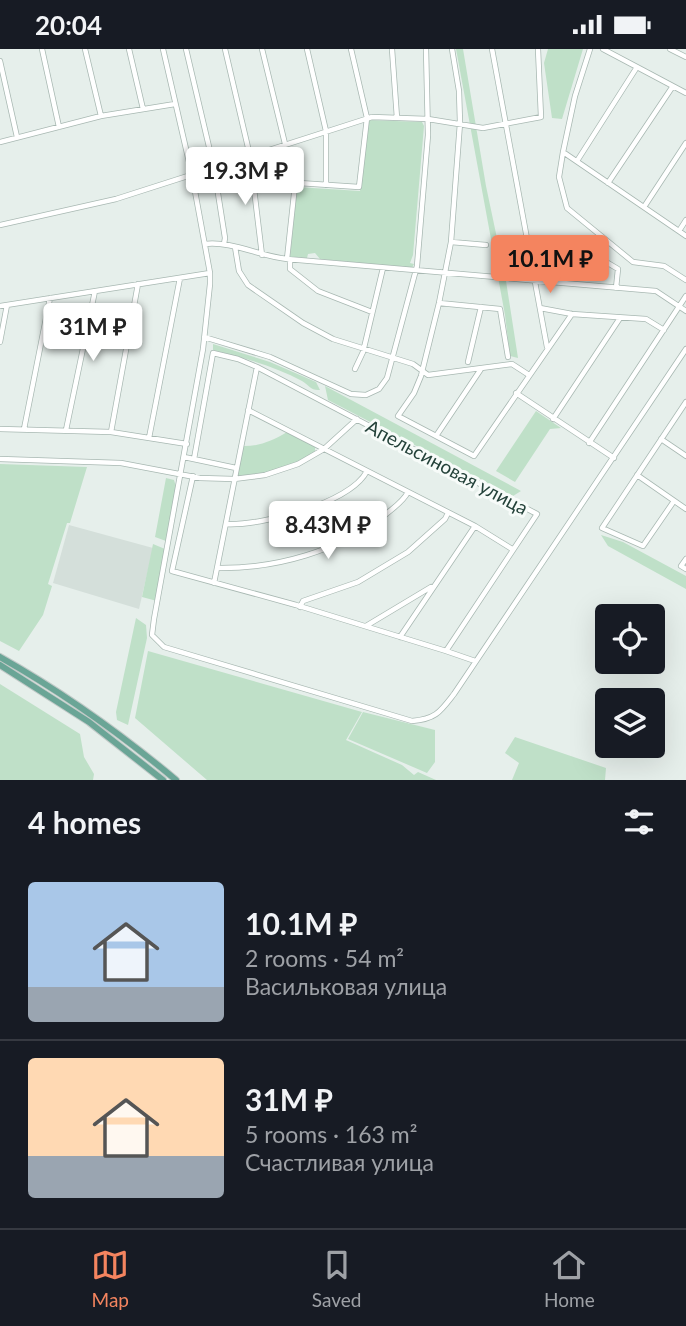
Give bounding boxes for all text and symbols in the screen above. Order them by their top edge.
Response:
text: 20:04 [35,9,102,41]
pin: 19.3M ₽ [180,148,310,207]
text: 19.3M ₽ [202,156,288,184]
pin: 10.1M ₽ [485,236,615,295]
text: 10.1M ₽ [507,244,593,272]
pin: 31M ₽ [44,303,142,363]
text: 31M ₽ [59,312,127,340]
street label: Апельсиновая улица [362,414,532,519]
pin: 8.43M ₽ [263,501,393,561]
text: 8.43M ₽ [285,510,371,538]
map controls [595,604,665,758]
button: locate [595,604,665,674]
button: layers [595,688,665,758]
icon: filters [620,803,658,841]
text: 4 homes [28,804,141,840]
text: 10.1M ₽ [245,905,357,941]
icon: home [84,910,168,994]
text: 2 rooms · 54 m² [245,944,404,972]
text: Васильковая улица [245,972,447,1000]
text: 31M ₽ [245,1081,333,1117]
icon: home [84,1086,168,1170]
text: 5 rooms · 163 m² [245,1120,417,1148]
text: Счастливая улица [245,1148,434,1176]
tab: Map [91,1246,129,1311]
tab: Saved [312,1246,361,1311]
tab: Home [544,1246,595,1311]

